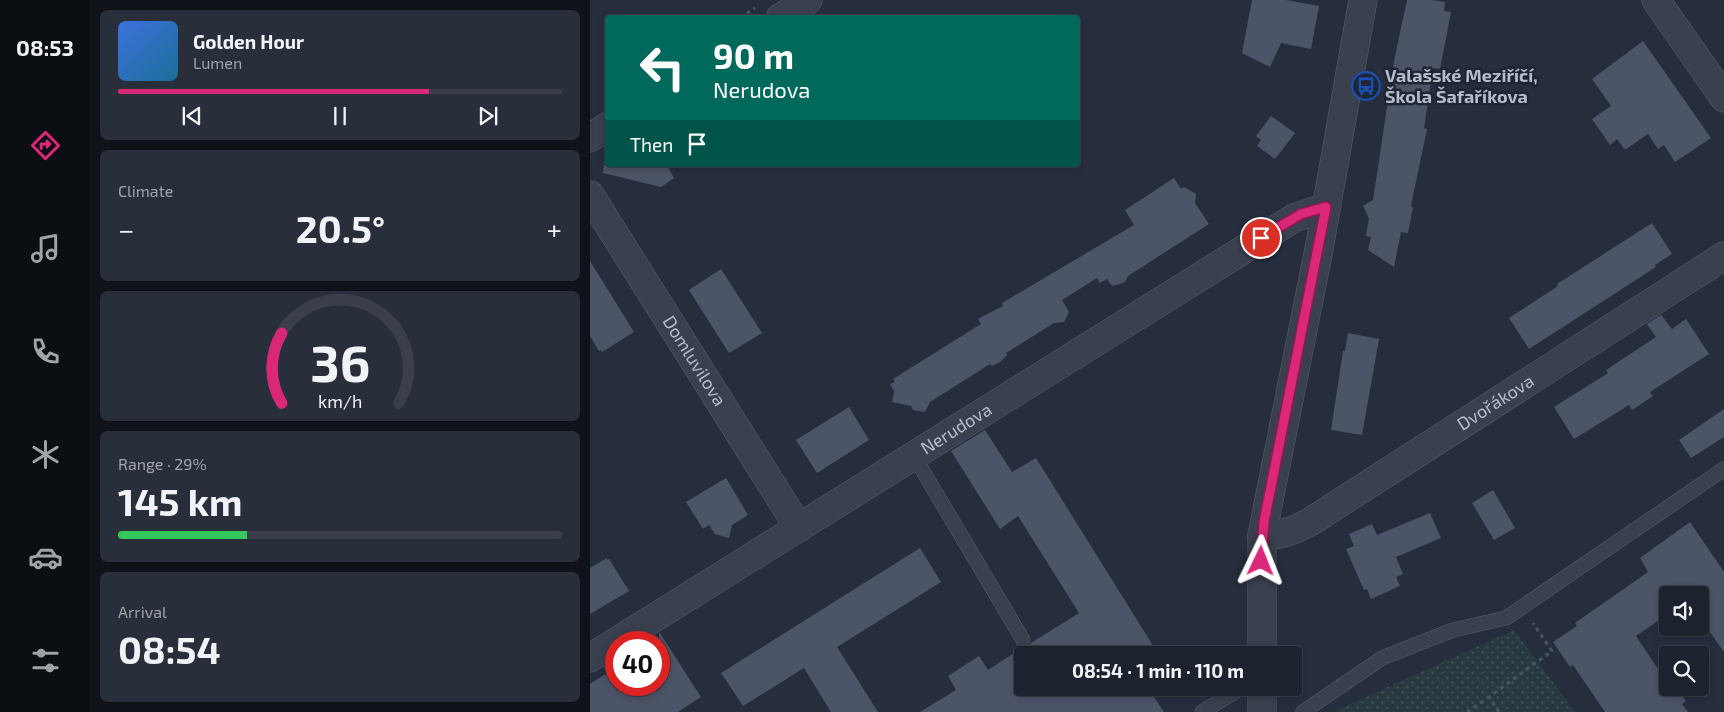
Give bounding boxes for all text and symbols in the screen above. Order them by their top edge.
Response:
text: Golden Hour [193,30,304,53]
text: 08:53 [16,34,74,60]
text: 90 m [713,34,794,76]
icon: left [630,35,695,100]
text: Lumen [193,53,242,72]
place label: Valašské Meziříčí, Škola Šafaříkova [1385,64,1538,107]
bus stop icon: Valašské Meziříčí, Škola Šafaříkova [1351,71,1381,101]
text: Nerudova [713,76,810,102]
icon: previous [178,102,206,130]
icon: pause [326,102,354,130]
icon: next [474,102,502,130]
icon: directions [28,128,63,163]
icon: arrive [683,130,711,158]
text: Then [630,133,673,156]
text: Climate [118,181,173,200]
text: 20.5° [296,205,385,251]
text: − [118,212,134,246]
text: + [547,212,562,246]
pin [1240,217,1282,259]
icon: arrive [1247,224,1275,252]
icon: music [28,231,63,266]
street label: Domluvilova [658,311,732,410]
text: 36 [310,330,370,392]
icon: phone [28,334,63,369]
street label: Dvořákova [1452,369,1538,435]
text: km/h [318,390,362,412]
street label: Nerudova [916,398,995,459]
icon: climate [28,437,63,472]
text: Range · 29% [118,454,207,473]
text: 145 km [118,478,243,524]
position arrow [1234,534,1286,586]
icon: car [28,540,63,575]
map controls [1659,586,1709,696]
button: sound [1659,586,1709,636]
text: Arrival [118,602,167,621]
text: 08:54 [118,626,221,672]
speed limit sign: 40 [605,631,670,696]
icon: filters [28,643,63,678]
button: search [1659,646,1709,696]
text: 08:54 · 1 min · 110 m [1072,659,1244,682]

